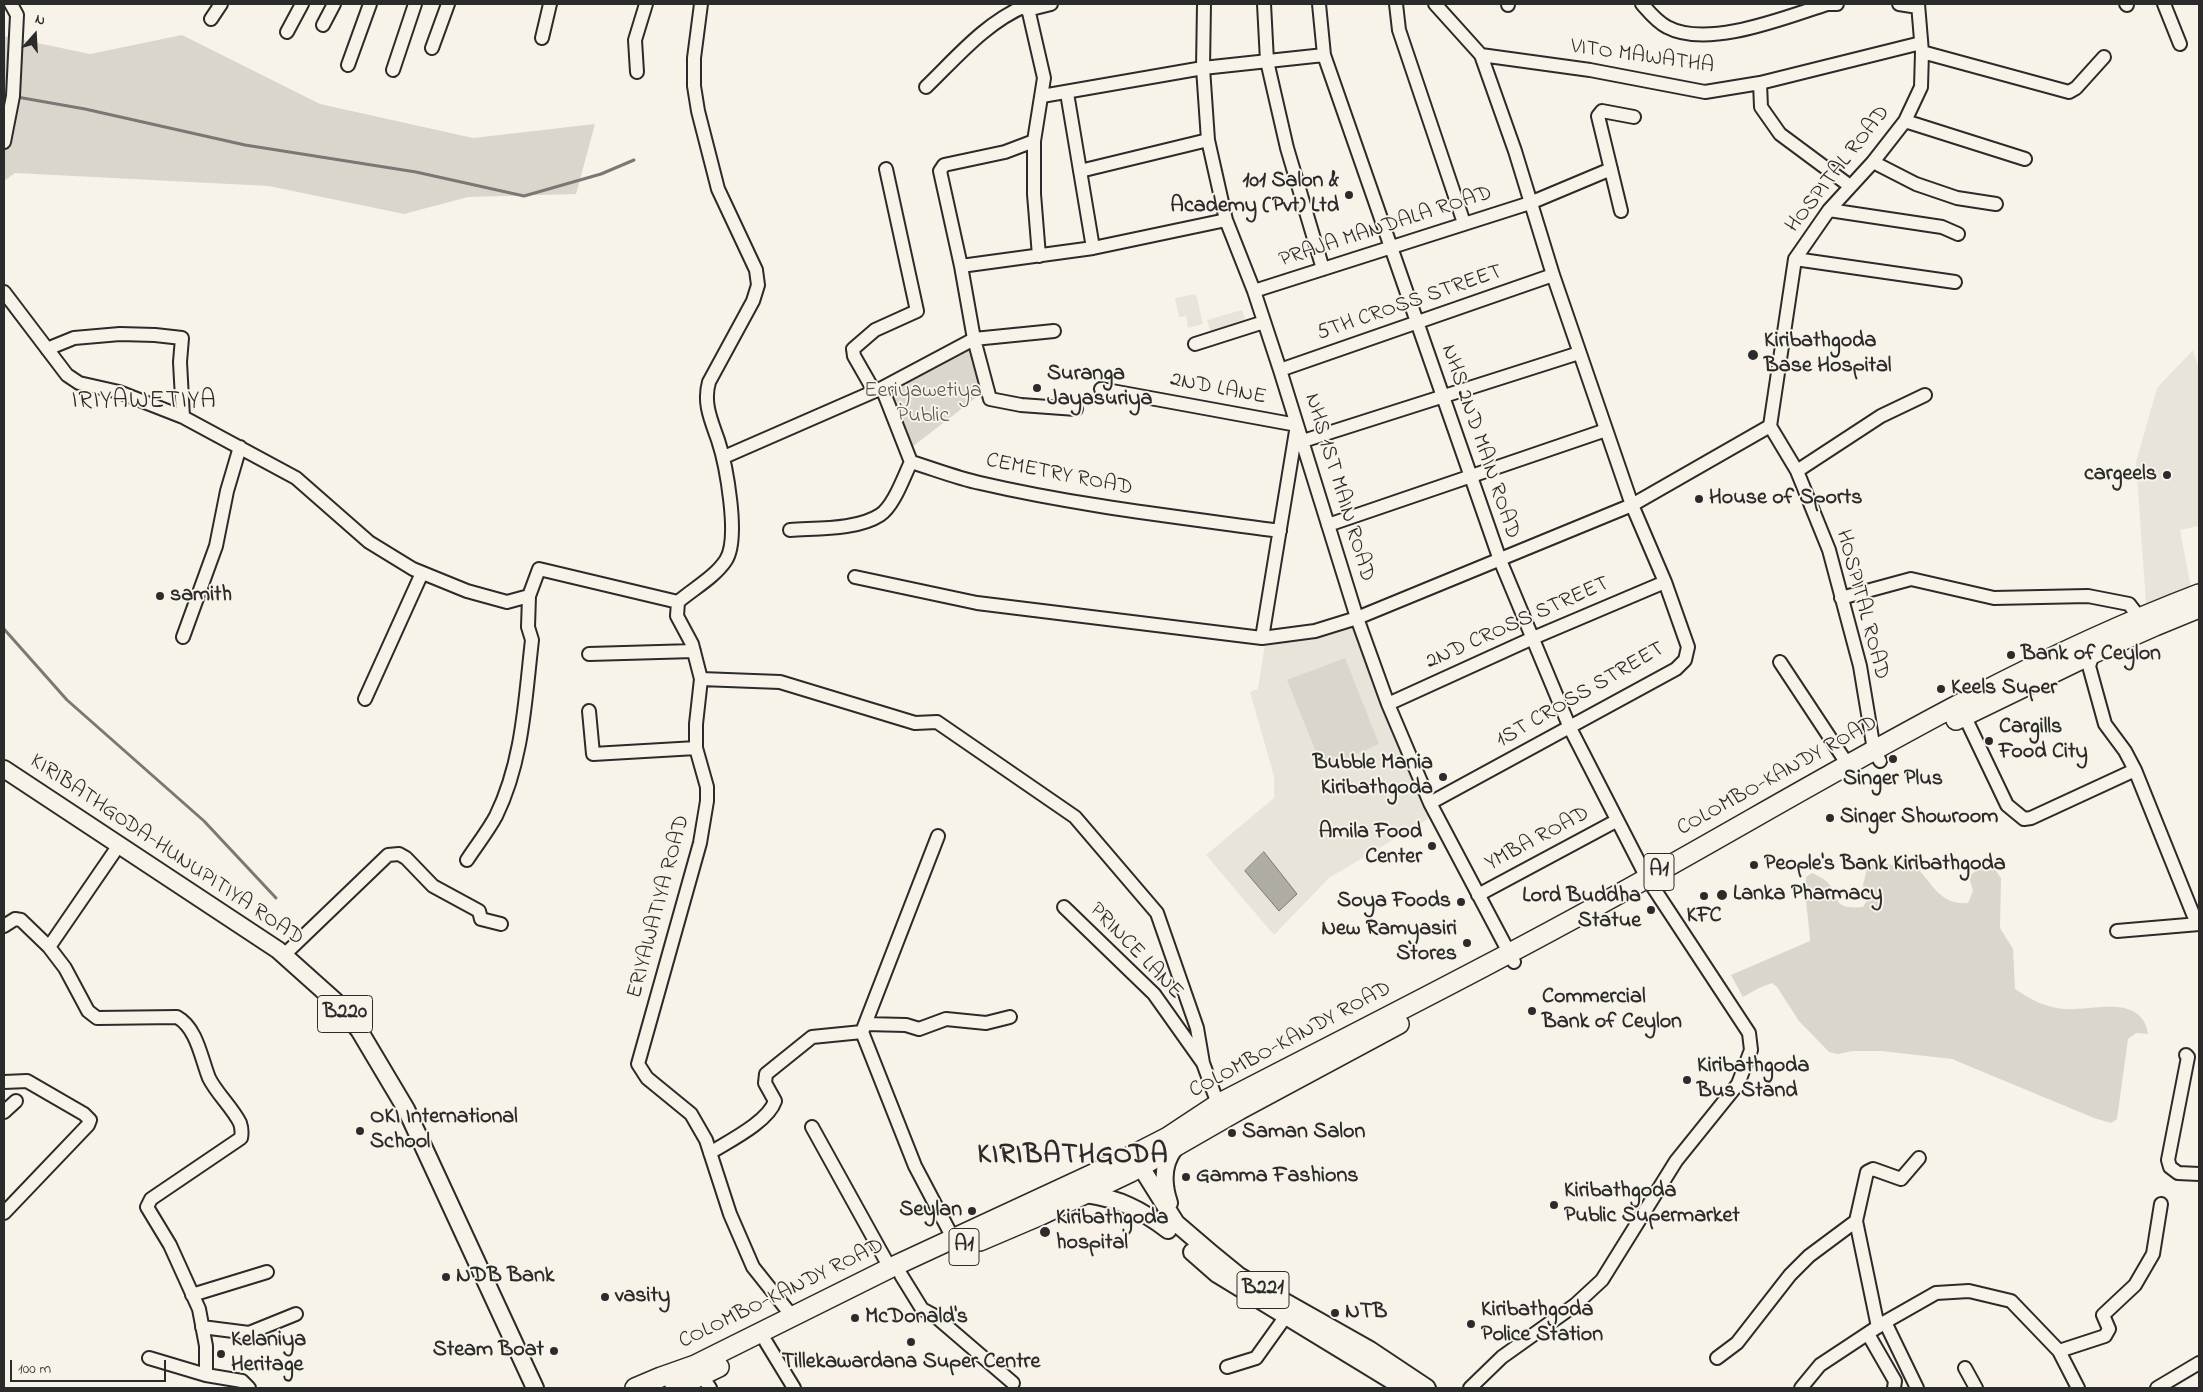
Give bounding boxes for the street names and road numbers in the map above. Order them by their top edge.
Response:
street label: VITO MAWATHA [1569,35,1715,81]
street label: HOSPITAL ROAD [1781,101,1897,239]
street label: PRAJA MANDALA ROAD [1276,181,1496,275]
street label: 5TH CROSS STREET [1314,260,1506,348]
street label: NHS 2ND MAIN ROAD [1433,341,1525,543]
street label: 2ND LANE [1168,368,1268,412]
street label: NHS 1ST MAIN ROAD [1297,391,1379,585]
street label: CEMETRY ROAD [983,449,1135,503]
street label: HOSPITAL ROAD [1828,527,1894,683]
street label: 2ND CROSS STREET [1422,572,1614,676]
street label: 1ST CROSS STREET [1492,637,1670,755]
street label: COLOMBO-KANDY ROAD [1673,711,1883,843]
street label: KIRIBATHGODA-HUNUPITIYA ROAD [24,749,308,953]
street label: YMBA ROAD [1482,802,1594,878]
street label: ERIYAWATIYA ROAD [623,813,697,1001]
road number: A1 [1644,854,1674,890]
street label: PRINCE LANE [1082,898,1188,1006]
street label: COLOMBO-KANDY ROAD [1185,976,1397,1106]
road number: B220 [318,996,372,1032]
road number: A1 [949,1228,979,1266]
street label: COLOMBO-KANDY ROAD [675,1234,889,1356]
road number: B221 [1237,1272,1289,1308]

